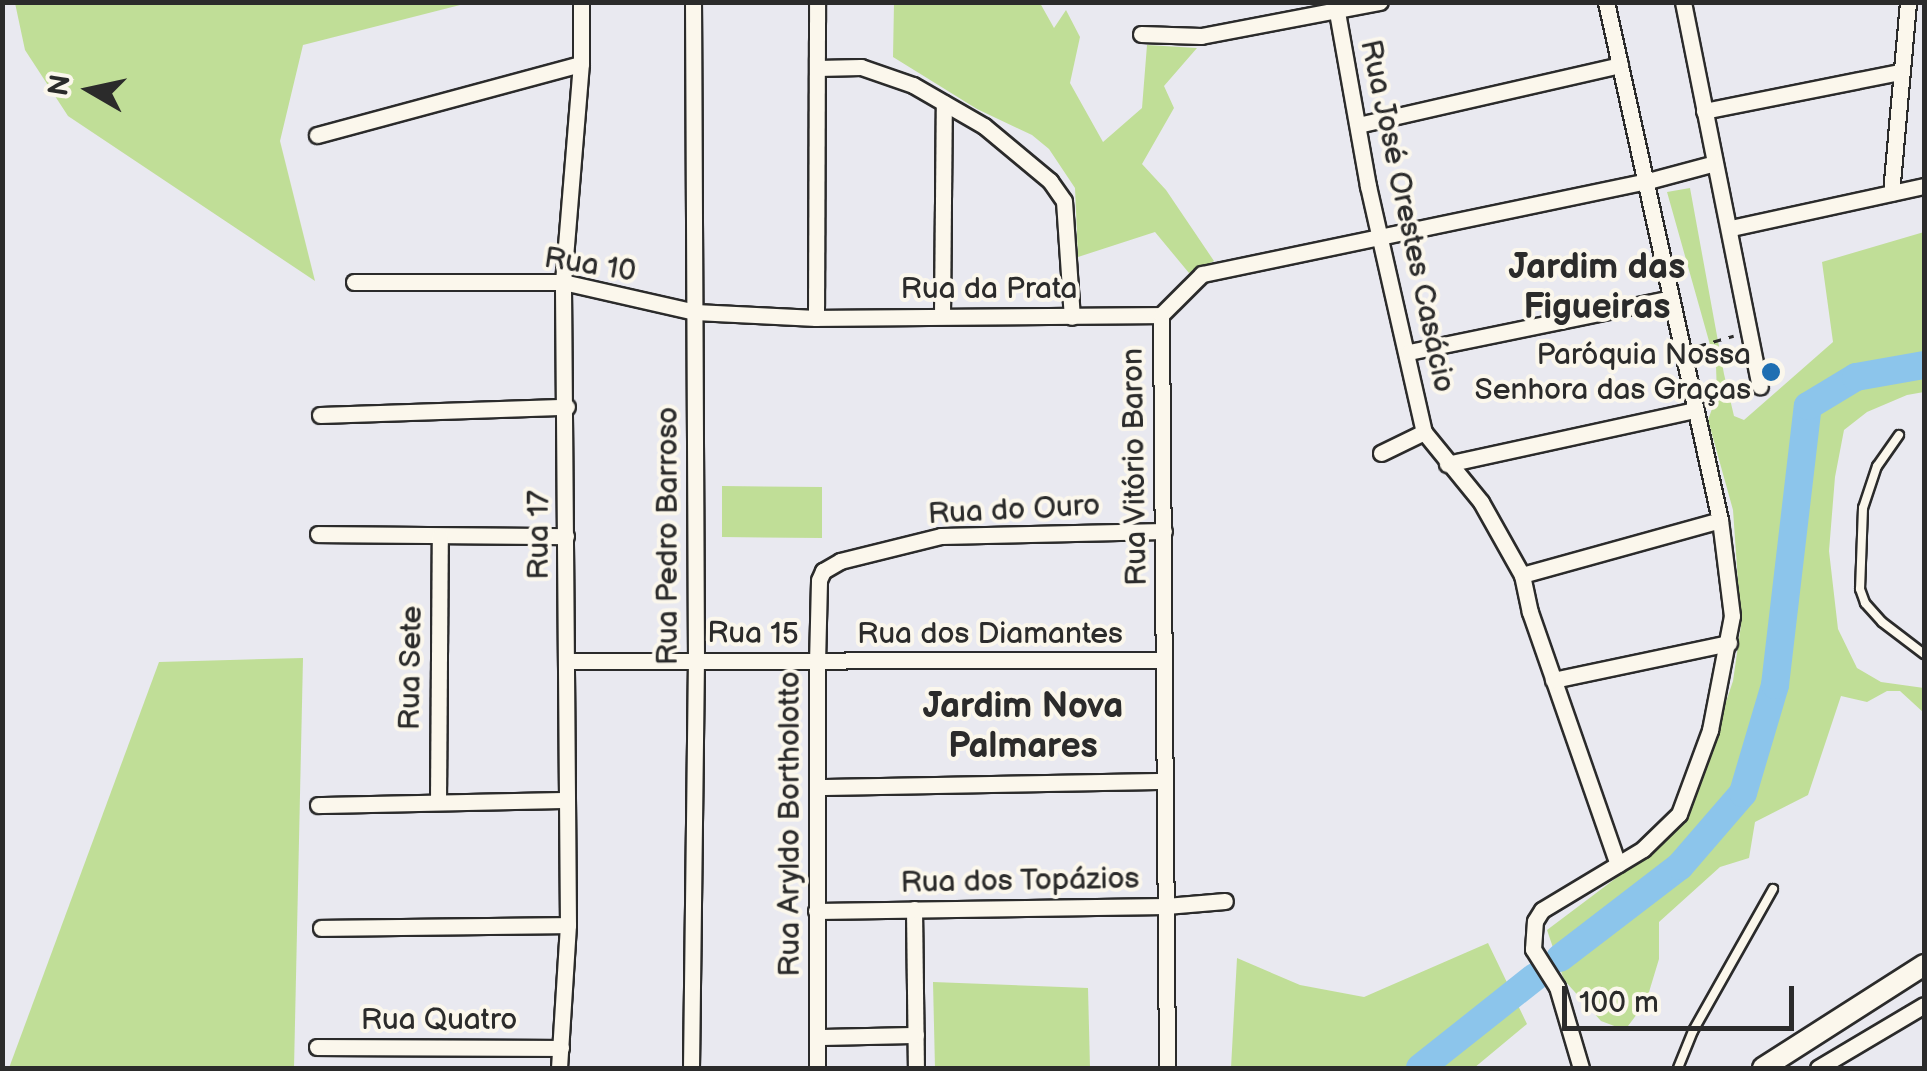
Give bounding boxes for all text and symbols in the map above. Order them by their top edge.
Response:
street label: Rua José Orestes Casácio [1352,36,1462,396]
north arrow [40,40,140,140]
text: N [42,72,78,98]
street label: Rua 10 [542,240,638,290]
district label: Jardim das Figueiras [1509,247,1685,329]
street label: Rua da Prata [901,271,1077,307]
place label: Paróquia Nossa Senhora das Graças [1475,337,1751,408]
street label: Rua Vitório Baron [1115,347,1155,587]
marker: Paróquia Nossa Senhora das Graças [1760,361,1782,383]
street label: Rua Pedro Barroso [650,407,686,665]
street label: Rua do Ouro [927,488,1101,532]
street label: Rua 17 [521,490,557,580]
street label: Rua Sete [392,605,430,731]
street label: Rua 15 [707,615,799,653]
street label: Rua dos Diamantes [857,616,1123,652]
street label: Rua Aryldo Bortholotto [772,671,808,977]
district label: Jardim Nova Palmares [923,686,1123,768]
street label: Rua dos Topázios [900,861,1140,901]
scale bar [1567,966,1800,1028]
text: 100 m [1579,985,1659,1021]
street label: Rua Quatro [361,1002,517,1038]

